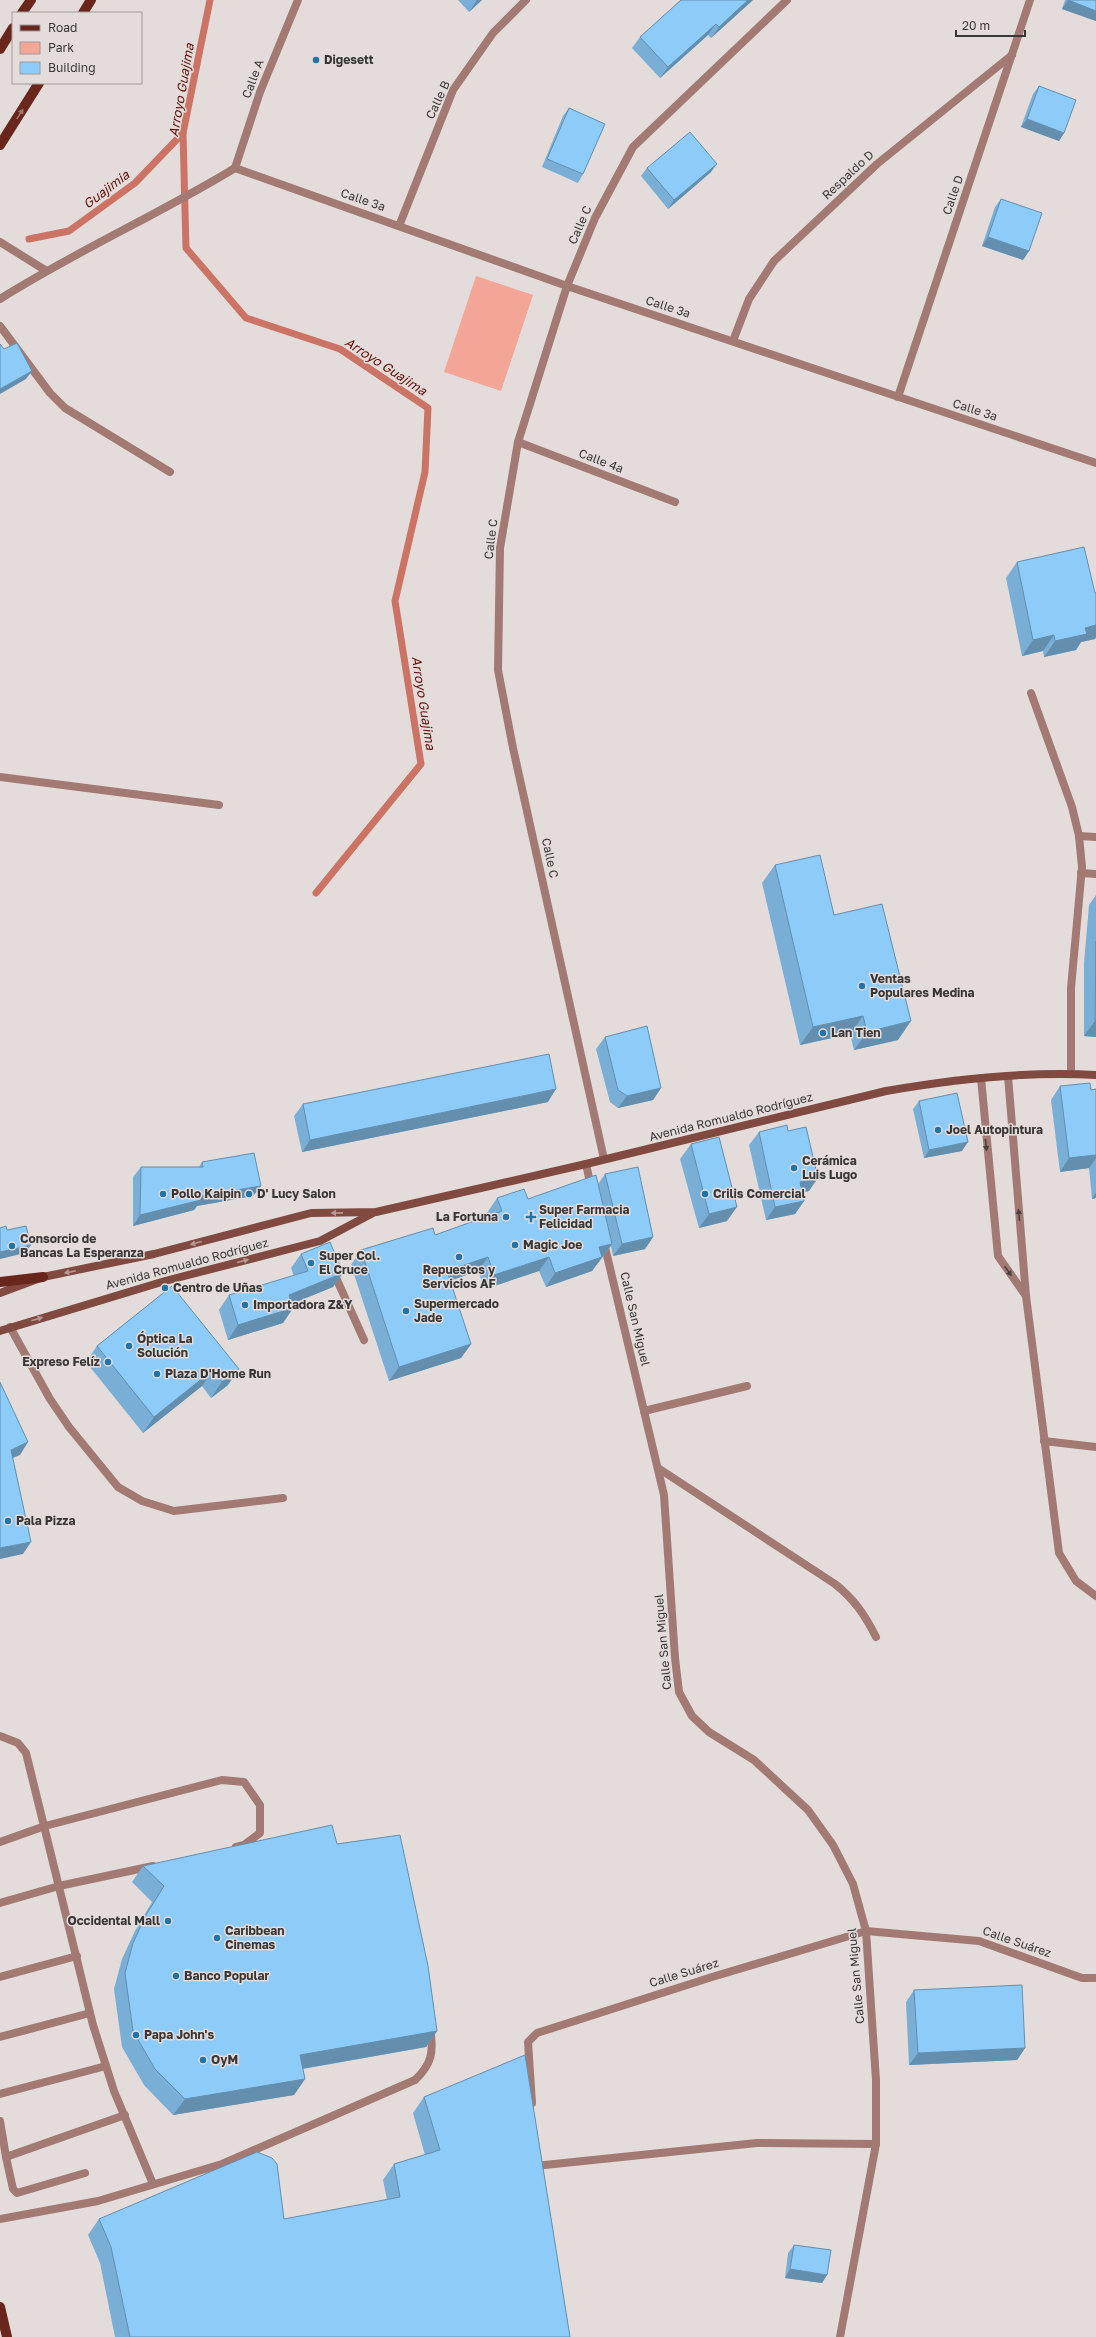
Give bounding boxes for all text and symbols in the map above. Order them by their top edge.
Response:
legend [12,12,142,84]
scale bar [956,12,1025,38]
text: 20 m [962,18,990,33]
text: Road [48,20,77,35]
text: Park [48,40,74,55]
water label: Arroyo Guajima [165,41,197,138]
place label: Digesett [324,52,374,67]
marker: Digesett [311,55,321,65]
street label: Calle A [238,57,267,100]
text: Building [48,60,96,75]
street label: Calle B [422,78,453,121]
one-way arrow [16,108,23,120]
street label: Respaldo D [819,147,877,202]
water label: Guajimia [80,166,133,212]
street label: Calle D [939,173,966,217]
street label: Calle 3a [339,185,387,214]
street label: Calle C [564,203,595,246]
street label: Calle 3a [644,292,692,321]
water label: Arroyo Guajima [342,334,431,399]
street label: Calle 3a [951,395,999,424]
street label: Calle 4a [577,445,626,476]
street label: Calle C [481,518,500,560]
water label: Arroyo Guajima [409,655,439,752]
street label: Calle C [539,836,562,879]
place label: Ventas Populares Medina [870,971,975,1000]
marker: Ventas Populares Medina [857,981,867,991]
place label: Lan Tien [831,1025,881,1040]
marker: Lan Tien [818,1028,828,1038]
street label: Avenida Romualdo Rodríguez [648,1089,814,1144]
place label: Joel Autopintura [946,1122,1043,1137]
marker: Joel Autopintura [933,1125,943,1135]
one-way arrow [983,1139,990,1151]
place label: Cerámica Luis Lugo [802,1153,857,1182]
marker: Cerámica Luis Lugo [789,1163,799,1173]
place label: Pollo Kaipin [171,1186,241,1201]
place label: D' Lucy Salon [257,1186,336,1201]
place label: Crilis Comercial [713,1186,806,1201]
marker: Pollo Kaipin [158,1189,168,1199]
marker: D' Lucy Salon [244,1189,254,1199]
marker: Crilis Comercial [700,1189,710,1199]
place label: Super Farmacia Felicidad [539,1202,630,1231]
one-way arrow [331,1209,343,1216]
place label: La Fortuna [436,1209,498,1224]
one-way arrow [1016,1209,1023,1221]
marker: La Fortuna [501,1212,511,1222]
marker: Super Farmacia Felicidad [526,1212,536,1222]
place label: Consorcio de Bancas La Esperanza [20,1231,144,1260]
street label: Avenida Romualdo Rodríguez [104,1235,270,1292]
place label: Magic Joe [523,1237,582,1252]
one-way arrow [190,1240,202,1246]
marker: Magic Joe [510,1240,520,1250]
marker: Consorcio de Bancas La Esperanza [7,1241,17,1251]
place label: Super Col. El Cruce [319,1248,381,1277]
marker: Repuestos y Servicios AF [454,1252,464,1262]
one-way arrow [237,1258,249,1264]
marker: Super Col. El Cruce [306,1258,316,1268]
place label: Repuestos y Servicios AF [422,1262,496,1291]
one-way arrow [1004,1266,1012,1276]
one-way arrow [64,1269,76,1275]
street label: Calle San Miguel [617,1270,654,1368]
place label: Centro de Uñas [173,1280,263,1295]
marker: Centro de Uñas [160,1283,170,1293]
place label: Supermercado Jade [414,1296,499,1325]
place label: Importadora Z&Y [253,1297,353,1312]
marker: Importadora Z&Y [240,1300,250,1310]
marker: Supermercado Jade [401,1306,411,1316]
one-way arrow [32,1316,44,1322]
place label: Óptica La Solución [137,1331,192,1360]
marker: Óptica La Solución [124,1341,134,1351]
place label: Expreso Felíz [22,1354,100,1369]
marker: Expreso Felíz [103,1357,113,1367]
place label: Plaza D'Home Run [165,1366,271,1381]
marker: Plaza D'Home Run [152,1369,162,1379]
place label: Pala Pizza [16,1513,75,1528]
marker: Pala Pizza [3,1516,13,1526]
street label: Calle San Miguel [651,1593,674,1691]
place label: Occidental Mall [67,1913,160,1928]
marker: Occidental Mall [163,1916,173,1926]
place label: Caribbean Cinemas [225,1923,285,1952]
street label: Calle Suárez [981,1923,1054,1960]
street label: Calle San Miguel [844,1927,867,2025]
marker: Caribbean Cinemas [212,1933,222,1943]
street label: Calle Suárez [647,1955,720,1990]
place label: Banco Popular [184,1968,269,1983]
marker: Banco Popular [171,1971,181,1981]
place label: Papa John's [144,2027,214,2042]
marker: Papa John's [131,2030,141,2040]
place label: OyM [211,2052,238,2067]
marker: OyM [198,2055,208,2065]

